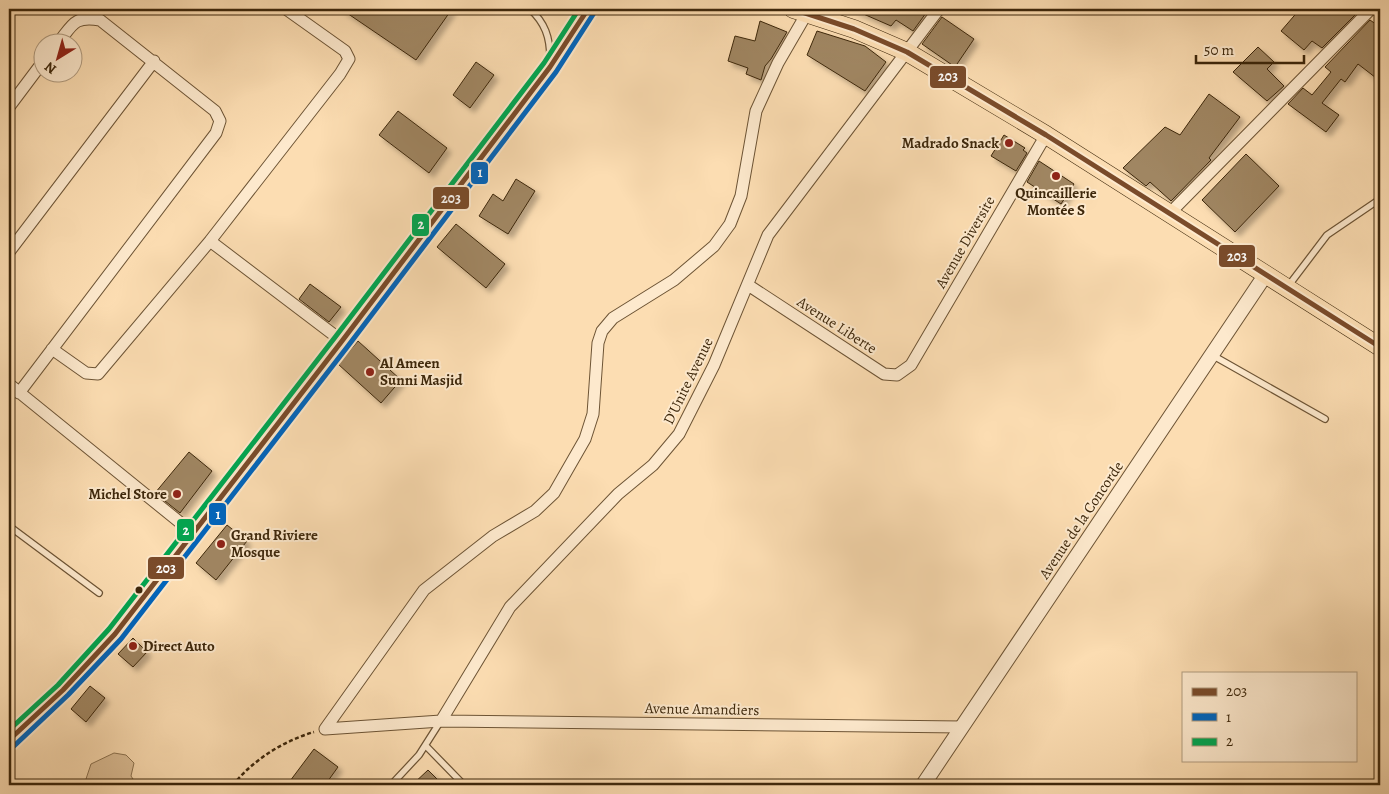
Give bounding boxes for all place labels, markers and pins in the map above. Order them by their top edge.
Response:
place label: Madrado Snack [902,133,999,153]
marker: Madrado Snack [1003,137,1015,149]
marker: Quincaillerie Montée S [1050,170,1062,182]
place label: Quincaillerie Montée S [1015,183,1097,220]
place label: Al Ameen Sunni Masjid [379,353,463,390]
marker: Al Ameen Sunni Masjid [364,366,376,378]
place label: Michel Store [88,484,167,504]
marker: Michel Store [171,488,183,500]
place label: Grand Riviere Mosque [231,525,318,562]
marker: Grand Riviere Mosque [215,538,227,550]
unlabelled marker [134,585,144,595]
place label: Direct Auto [143,636,215,656]
marker: Direct Auto [127,640,139,652]

